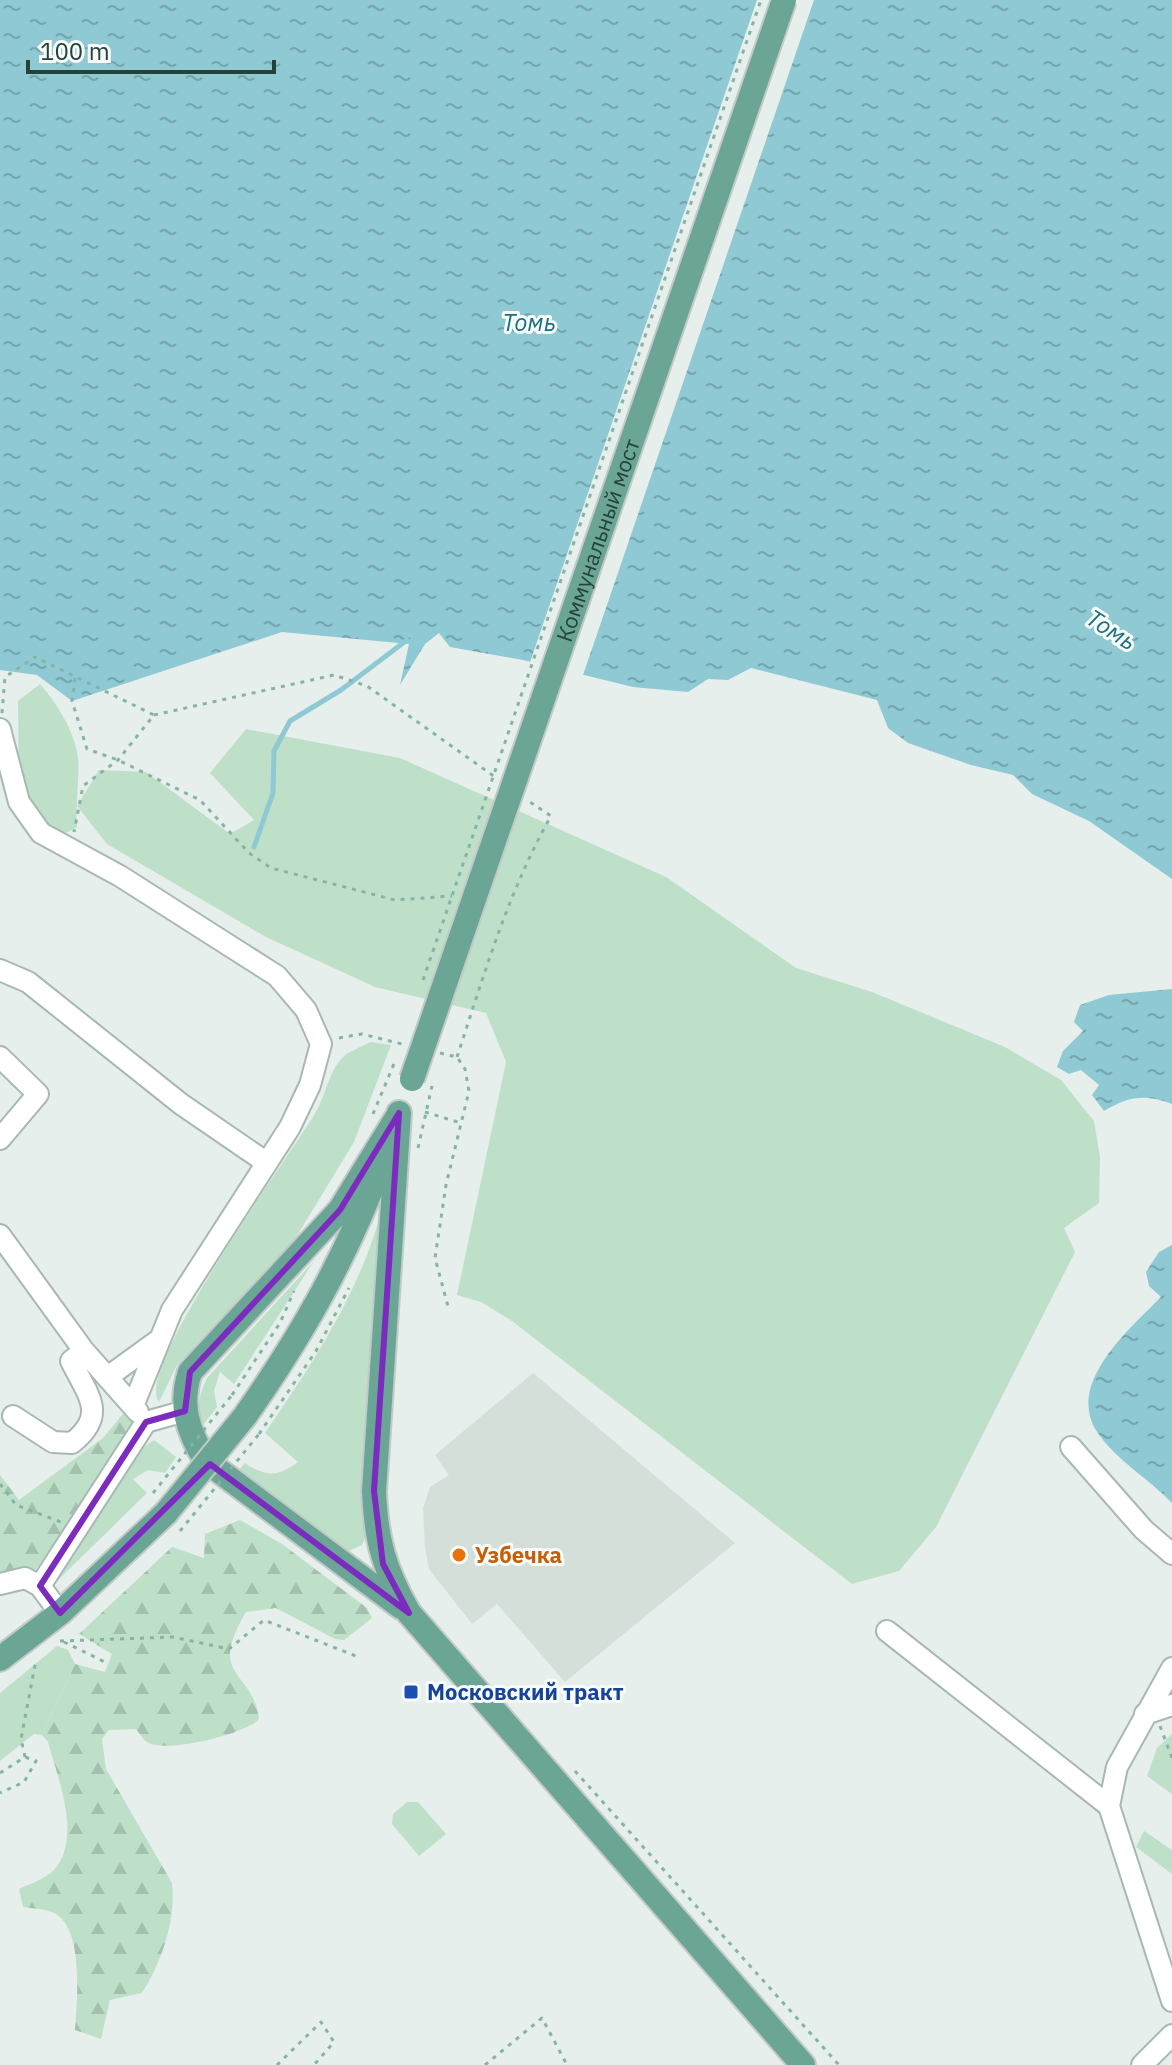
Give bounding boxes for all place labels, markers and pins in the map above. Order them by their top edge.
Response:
place label: Узбечка [475,1540,562,1569]
marker: Узбечка [450,1546,468,1564]
place label: Московский тракт [427,1677,624,1706]
marker: Московский тракт [402,1683,420,1701]

